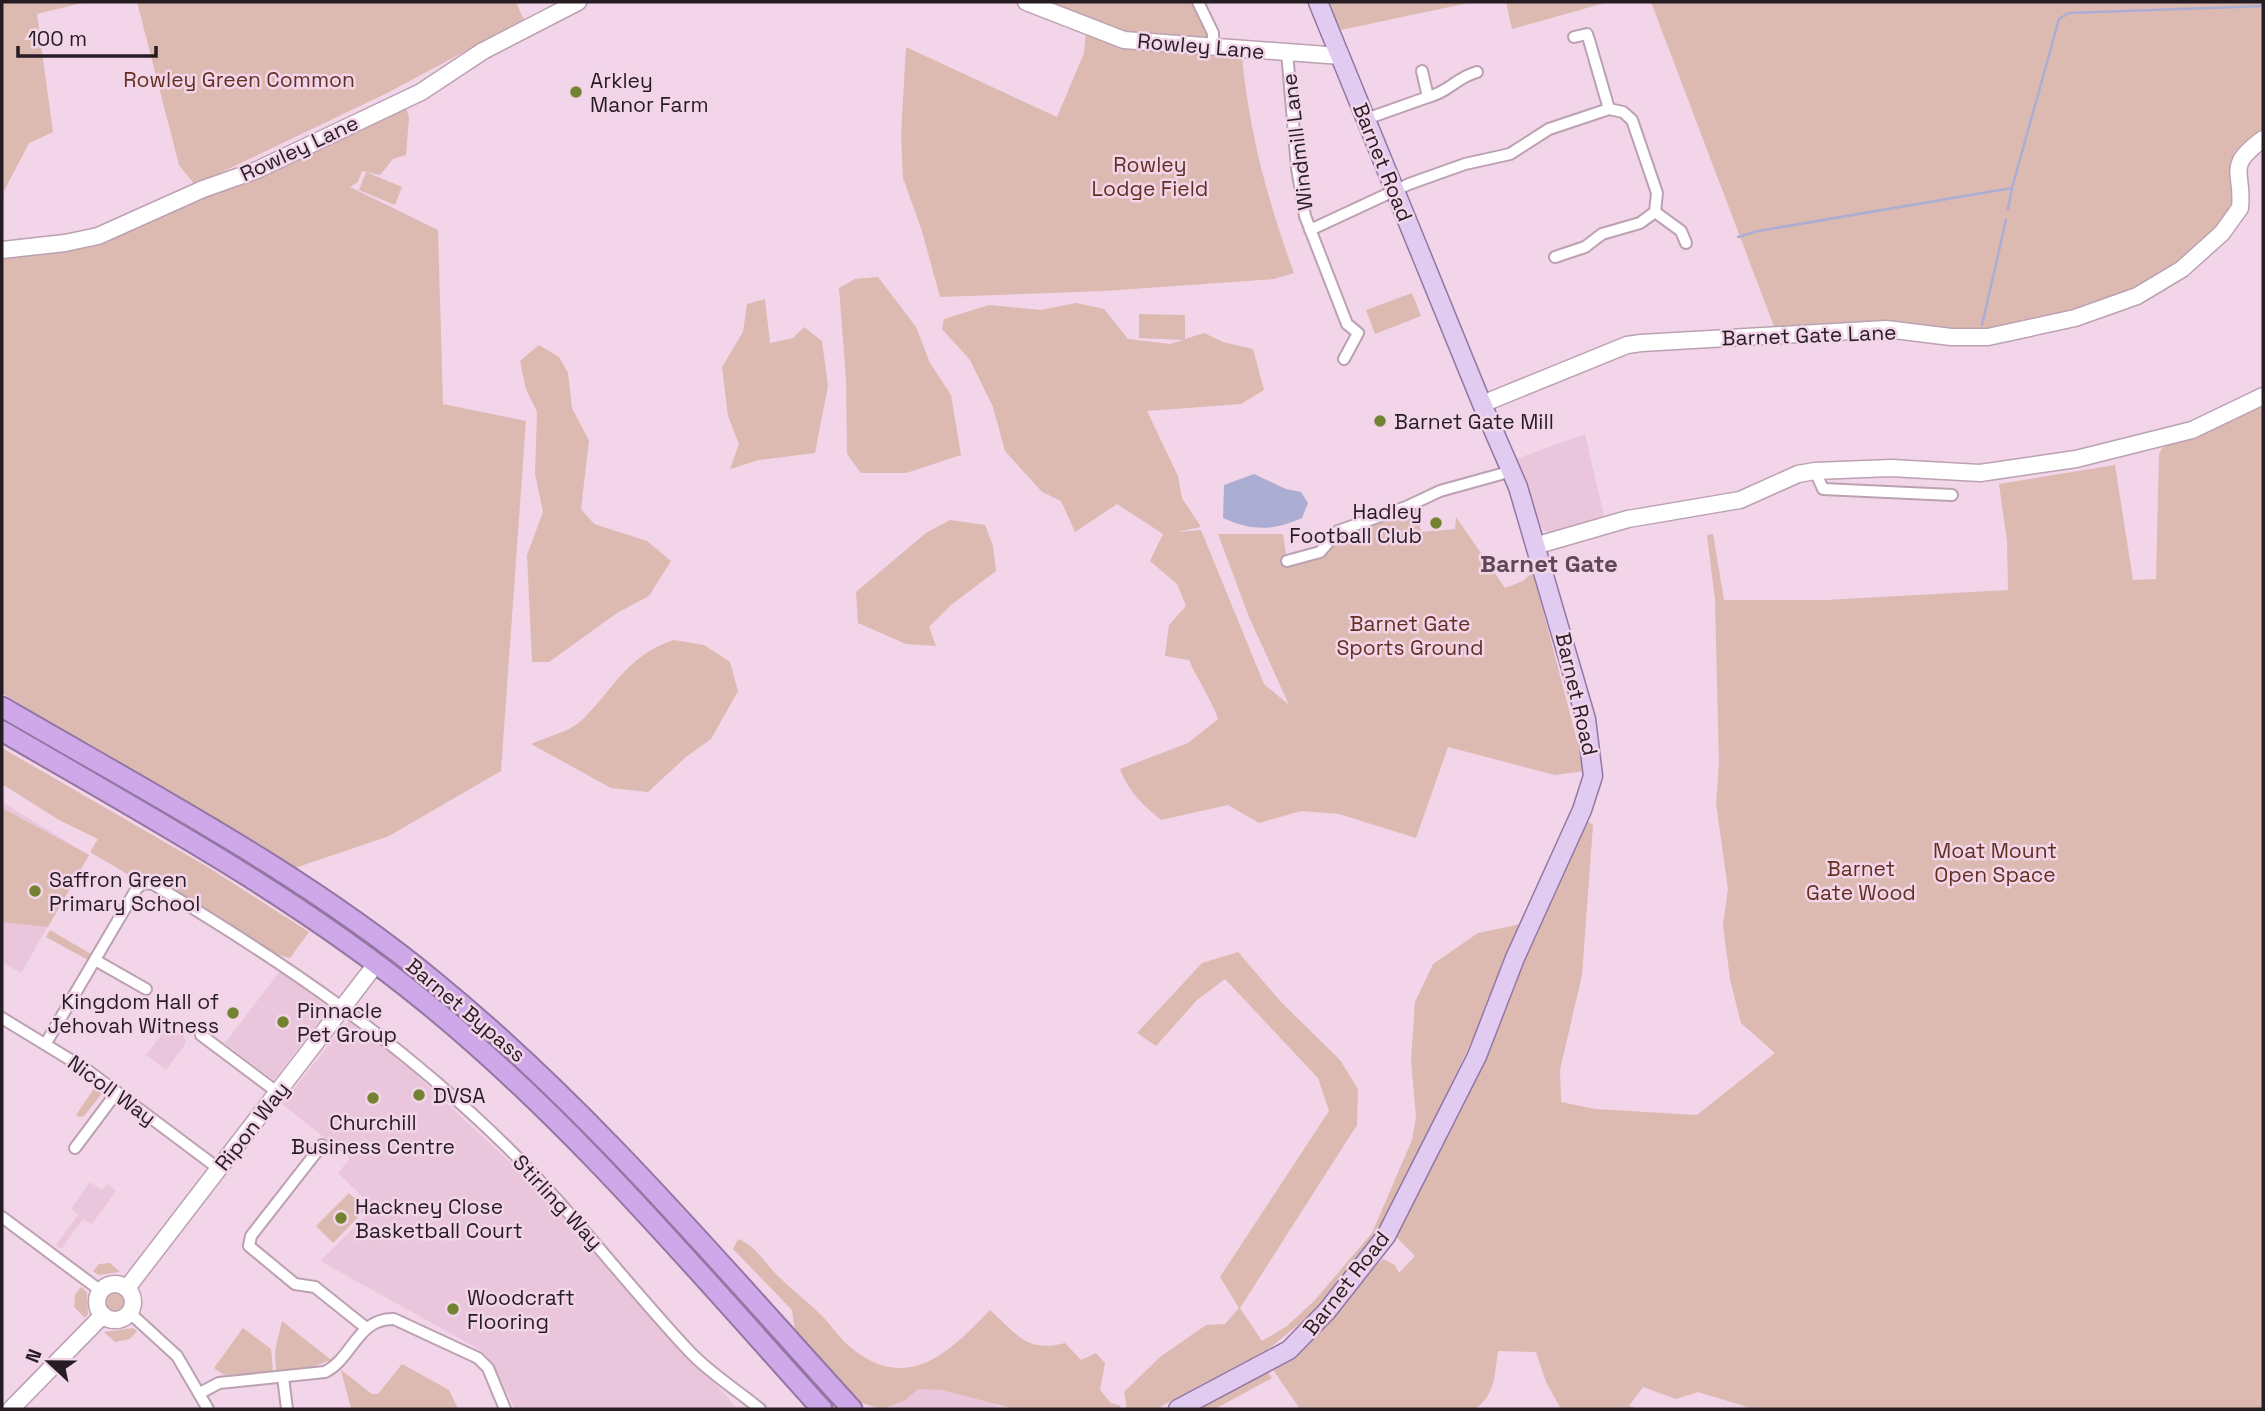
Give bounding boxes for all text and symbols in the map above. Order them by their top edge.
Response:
scale bar [18,14,156,58]
text: 100 m [28,25,87,52]
street label: Rowley Lane [1136,27,1266,65]
park label: Rowley Green Common [123,66,355,93]
place label: Arkley Manor Farm [590,67,709,118]
street label: Windmill Lane [1275,72,1319,212]
marker: Arkley Manor Farm [568,84,584,100]
street label: Barnet Road [1347,99,1419,225]
street label: Rowley Lane [236,109,362,187]
park label: Rowley Lodge Field [1092,151,1208,202]
street label: Barnet Gate Lane [1721,318,1897,352]
place label: Barnet Gate Mill [1394,408,1554,435]
marker: Barnet Gate Mill [1372,413,1388,429]
place label: Hadley Football Club [1289,498,1422,549]
marker: Hadley Football Club [1428,515,1444,531]
district label: Barnet Gate [1480,548,1618,579]
park label: Barnet Gate Sports Ground [1336,610,1484,661]
street label: Barnet Road [1550,630,1604,758]
park label: Moat Mount Open Space [1933,837,2057,888]
park label: Barnet Gate Wood [1806,855,1916,906]
place label: Saffron Green Primary School [49,866,200,917]
marker: Saffron Green Primary School [27,883,43,899]
street label: Barnet Bypass [401,952,531,1068]
place label: Kingdom Hall of Jehovah Witness [47,988,219,1039]
place label: Pinnacle Pet Group [297,997,397,1048]
marker: Kingdom Hall of Jehovah Witness [225,1005,241,1021]
marker: Pinnacle Pet Group [275,1014,291,1030]
street label: Nicoll Way [62,1049,162,1131]
street label: Ripon Way [209,1076,295,1176]
place label: DVSA [433,1082,485,1109]
marker: DVSA [411,1087,427,1103]
marker: Churchill Business Centre [365,1090,381,1106]
place label: Churchill Business Centre [291,1109,455,1160]
street label: Stirling Way [507,1149,609,1255]
place label: Hackney Close Basketball Court [355,1193,523,1244]
marker: Hackney Close Basketball Court [333,1210,349,1226]
street label: Barnet Road [1297,1225,1395,1341]
place label: Woodcraft Flooring [467,1284,575,1335]
marker: Woodcraft Flooring [445,1301,461,1317]
north arrow [14,1327,84,1397]
text: N [20,1345,48,1366]

